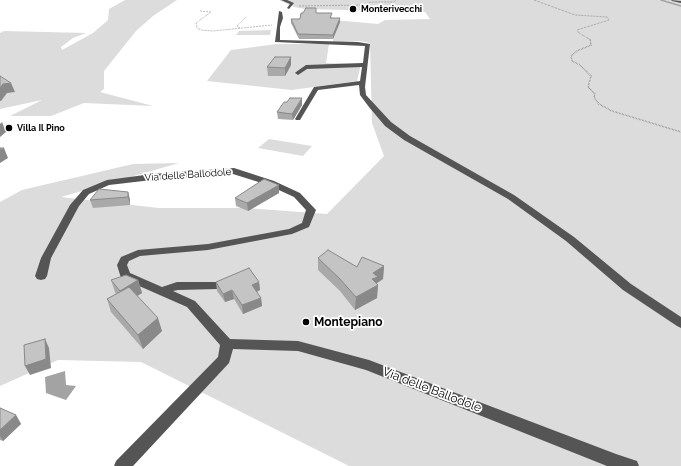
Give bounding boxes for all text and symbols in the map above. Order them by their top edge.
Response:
marker: Monterivecchi [348,4,358,14]
place label: Monterivecchi [361,4,422,14]
marker: Villa Il Pino [4,123,14,133]
place label: Villa Il Pino [17,123,65,133]
street label: Via delle Ballodole [144,166,232,184]
place label: Montepiano [314,315,383,329]
marker: Montepiano [301,317,311,327]
street label: Via delle Ballodole [381,365,483,415]

